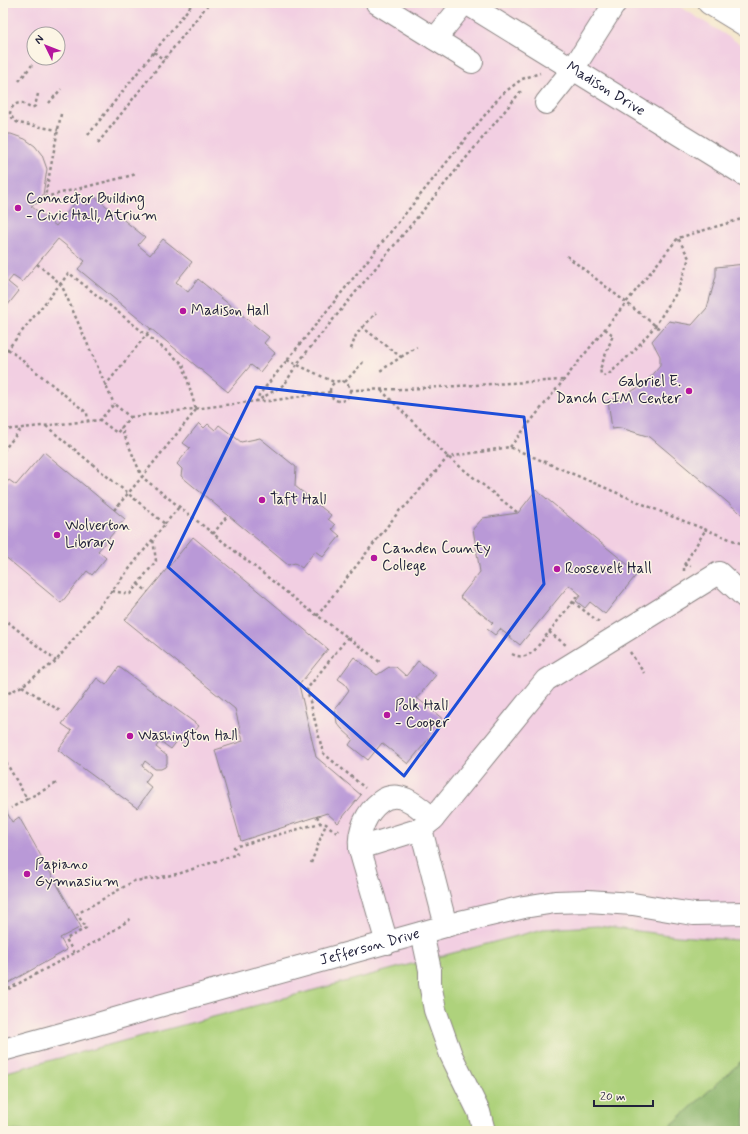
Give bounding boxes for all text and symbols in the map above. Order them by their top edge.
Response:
north arrow [26,26,66,66]
text: N [32,32,47,47]
street label: Madison Drive [562,57,649,121]
place label: Connector Building - Civic Hall, Atrium [26,189,157,226]
marker: Connector Building - Civic Hall, Atrium [13,203,23,213]
place label: Madison Hall [191,301,269,321]
marker: Madison Hall [178,306,188,316]
place label: Gabriel E. Danch CIM Center [556,372,681,409]
marker: Gabriel E. Danch CIM Center [684,386,694,396]
place label: Taft Hall [270,490,326,510]
marker: Taft Hall [257,495,267,505]
place label: Wolverton Library [65,516,131,553]
marker: Wolverton Library [52,530,62,540]
place label: Camden County College [382,539,491,576]
marker: Camden County College [369,553,379,563]
place label: Roosevelt Hall [565,559,652,579]
marker: Roosevelt Hall [552,564,562,574]
place label: Polk Hall - Cooper [395,696,449,733]
marker: Polk Hall - Cooper [382,710,392,720]
place label: Washington Hall [138,726,238,747]
marker: Washington Hall [125,731,135,741]
place label: Papiano Gymnasium [35,855,119,892]
marker: Papiano Gymnasium [22,869,32,879]
street label: Jefferson Drive [318,924,422,971]
scale bar [594,1082,653,1108]
text: 20 m [600,1089,626,1105]

